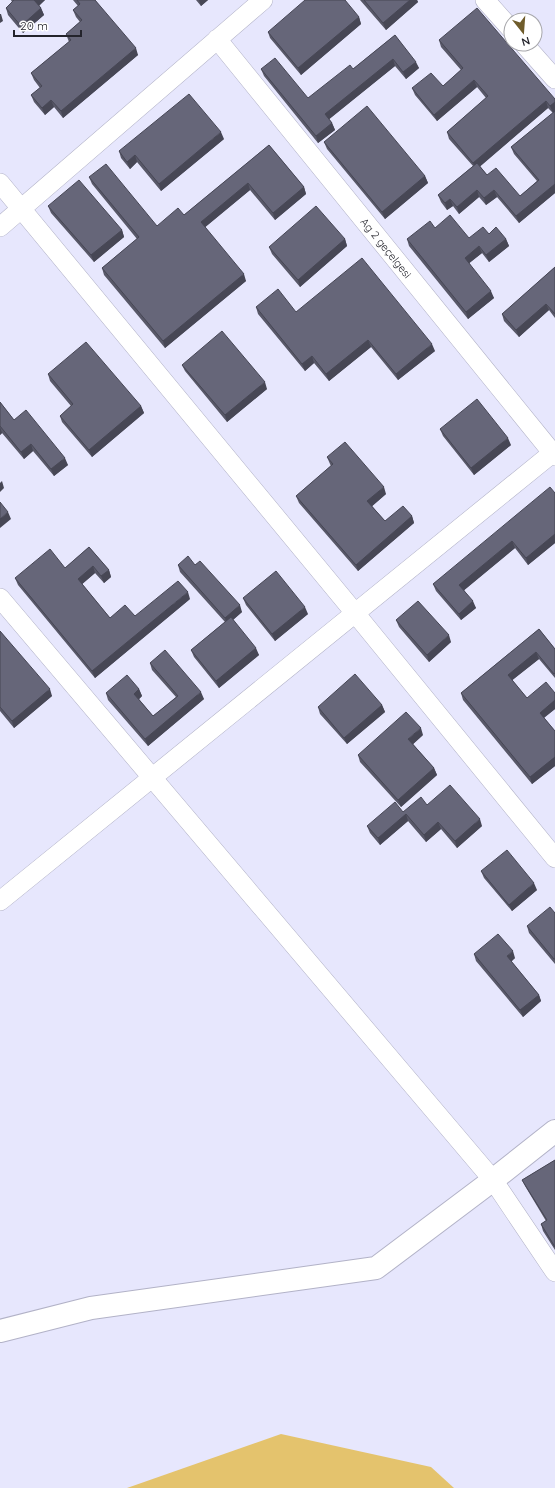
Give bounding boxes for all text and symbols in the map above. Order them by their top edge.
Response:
scale bar [14,12,81,38]
north arrow [503,12,543,52]
text: 20 m [20,18,48,33]
text: N [520,34,532,49]
street label: Ag 2 geçelgesi [357,215,415,281]

